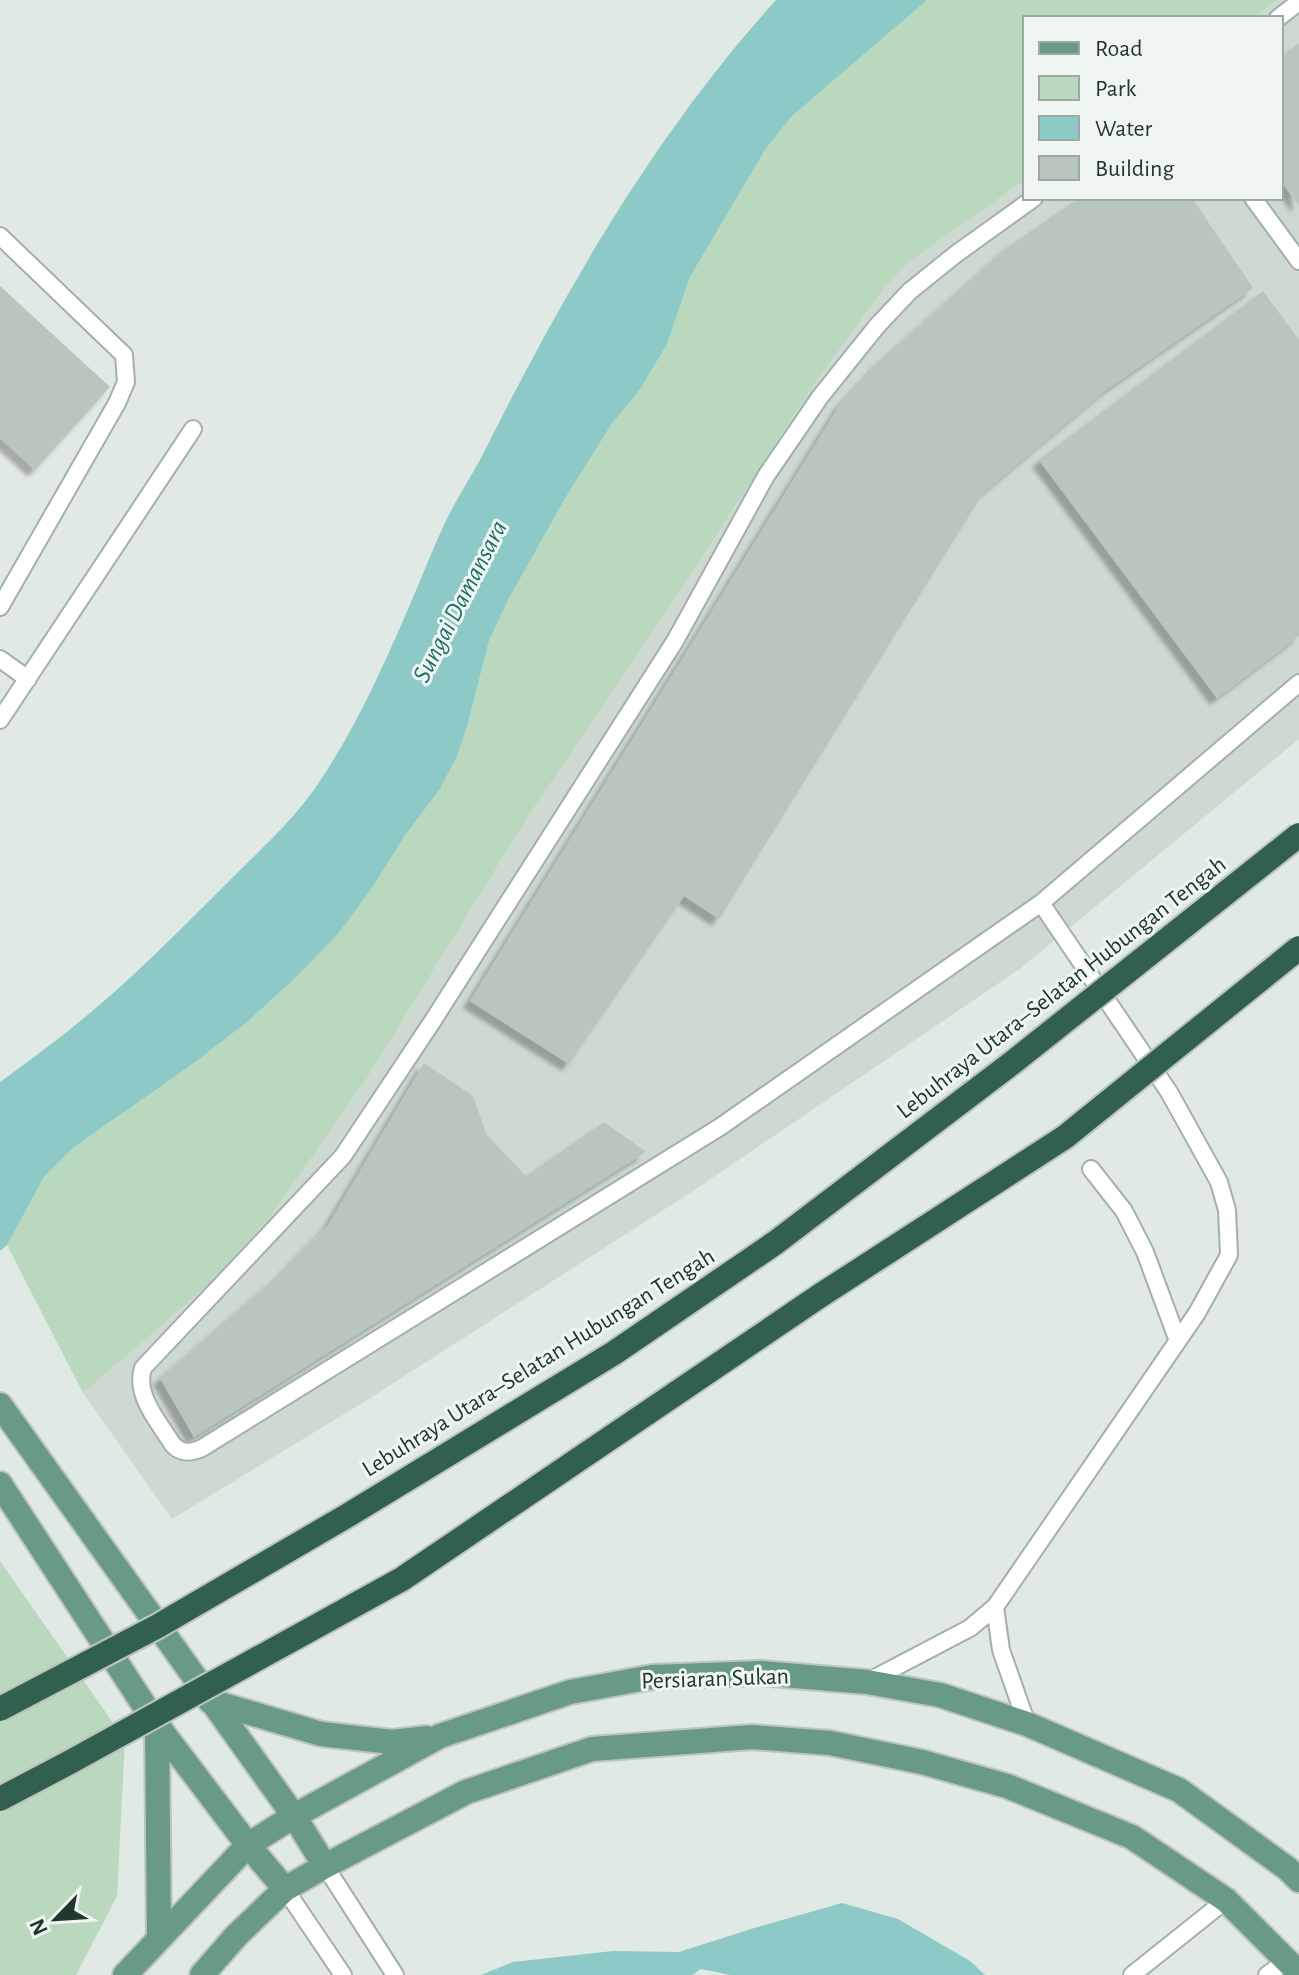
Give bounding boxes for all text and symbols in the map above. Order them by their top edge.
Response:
legend [1023,16,1283,200]
text: Road [1095,37,1143,61]
text: Park [1095,77,1136,101]
text: Water [1095,117,1153,141]
text: Building [1095,157,1174,181]
water label: Sungai Damansara [408,516,512,687]
street label: Lebuhraya Utara–Selatan Hubungan Tengah [893,852,1231,1124]
street label: Lebuhraya Utara–Selatan Hubungan Tengah [358,1244,719,1482]
street label: Persiaran Sukan [641,1664,789,1694]
north arrow [16,1879,96,1959]
text: N [26,1915,52,1939]

